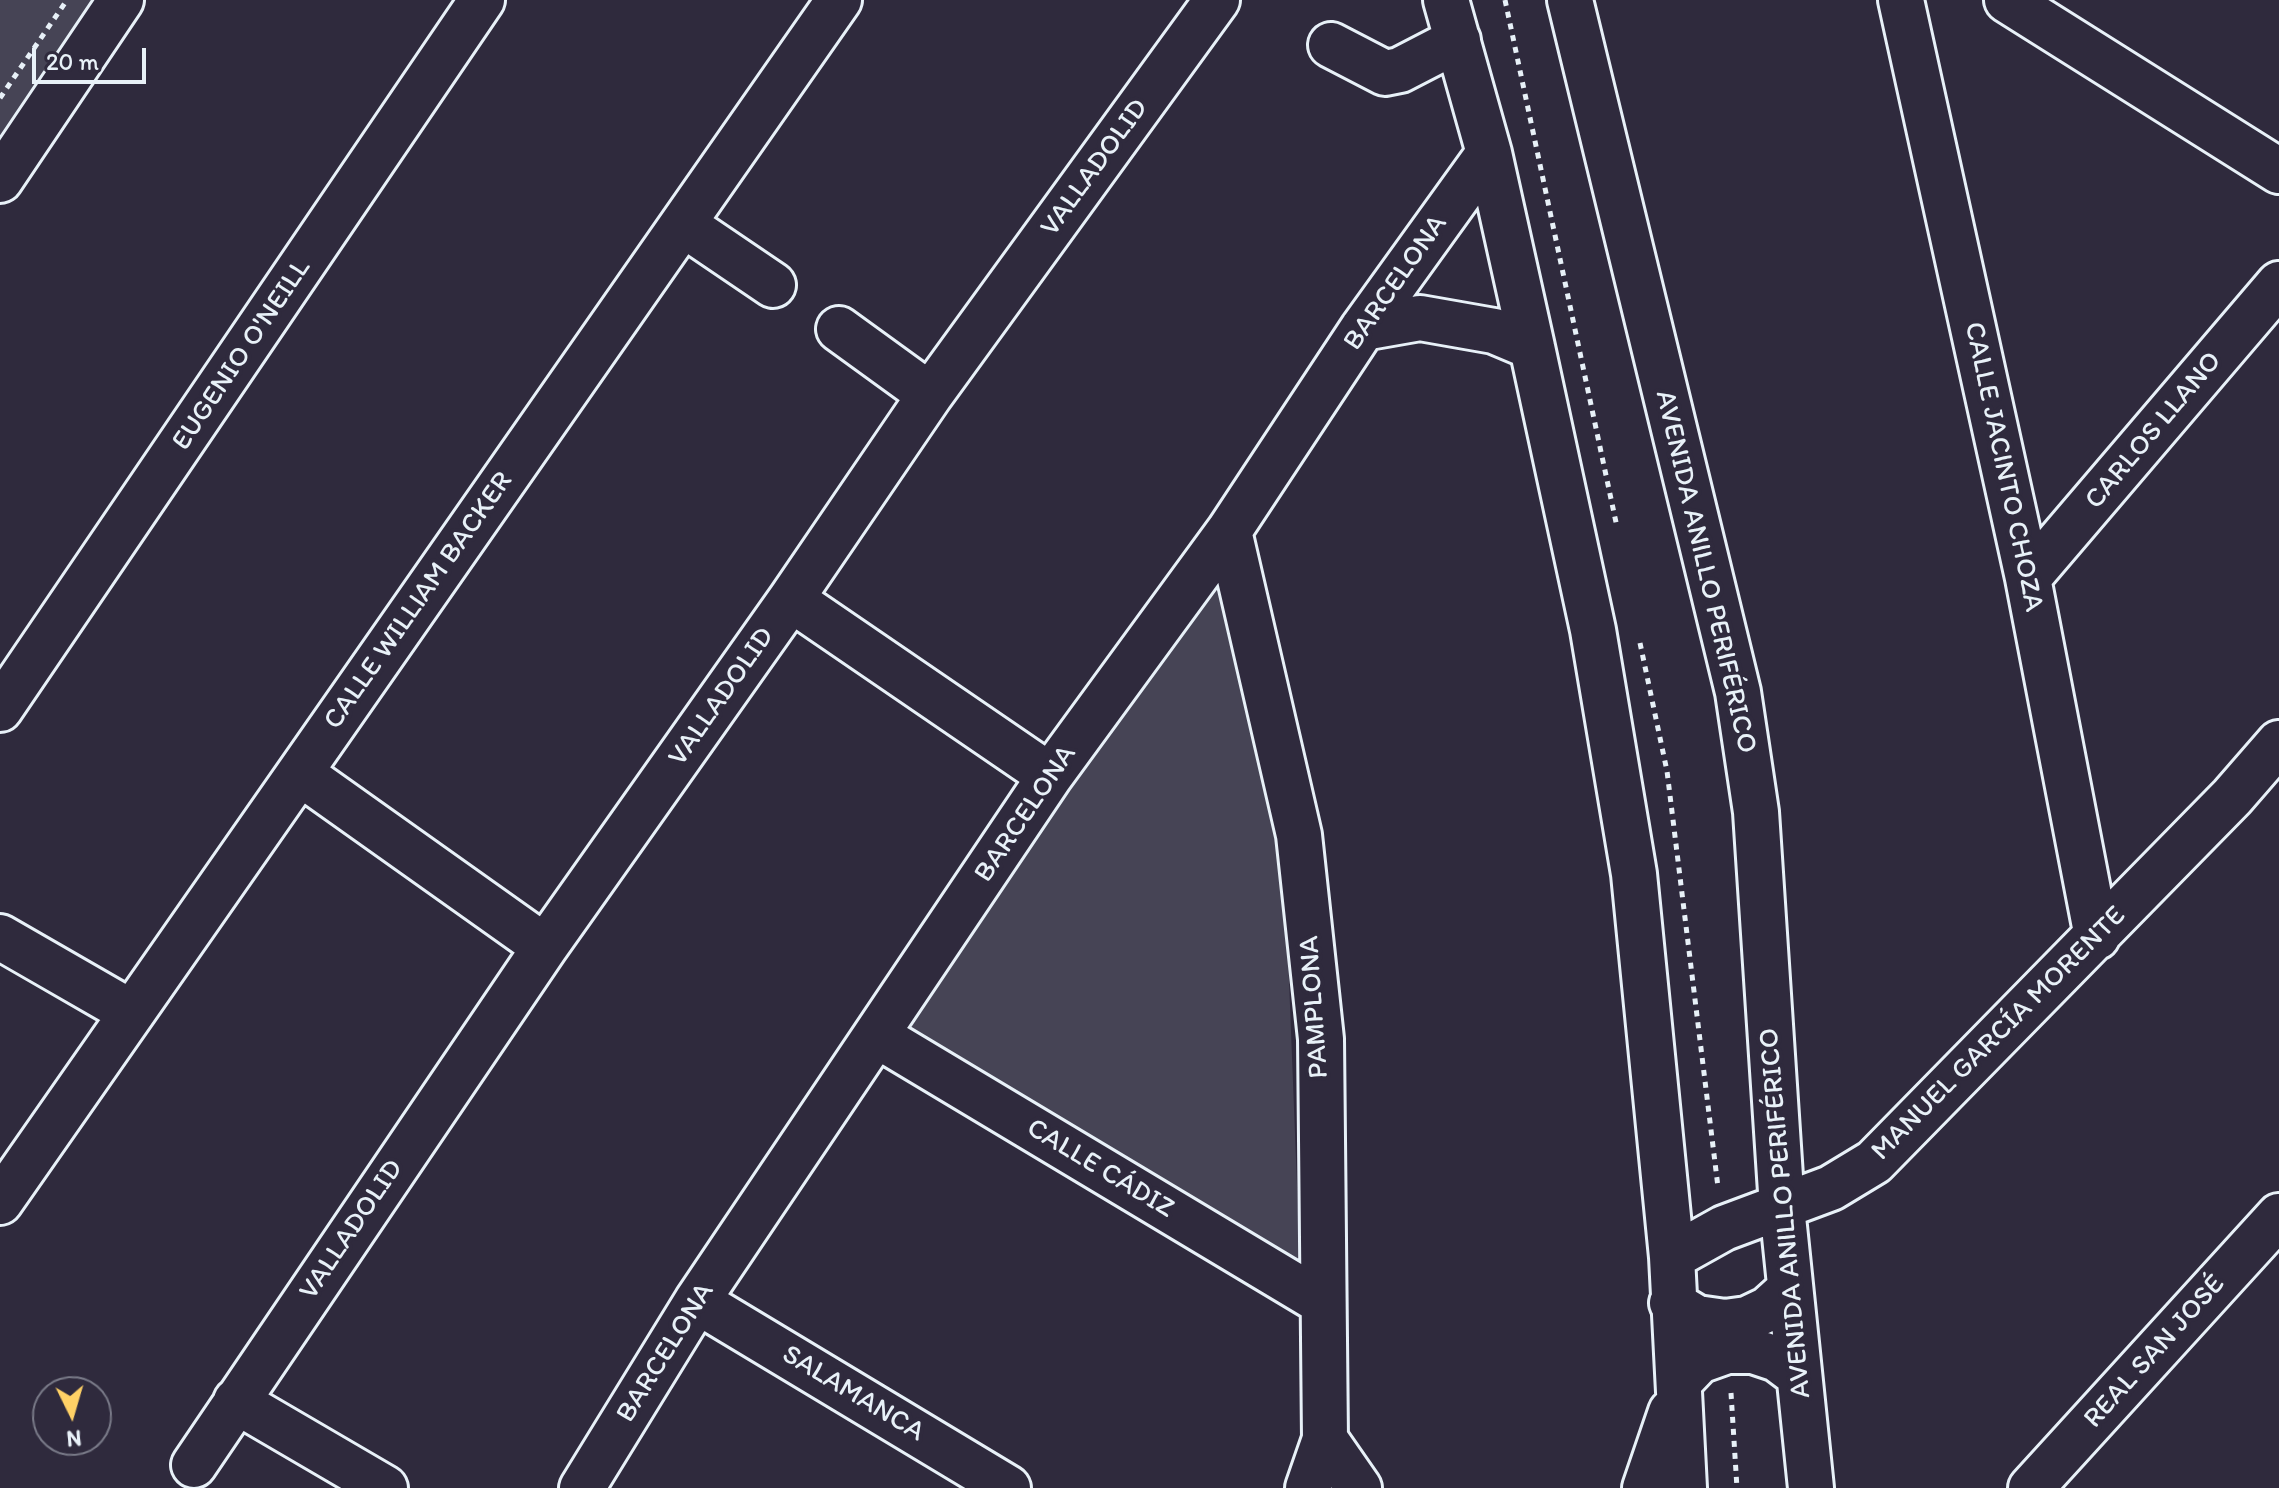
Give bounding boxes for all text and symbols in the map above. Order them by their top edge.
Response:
scale bar [36,32,150,82]
text: 20 m [46,47,99,76]
street label: VALLADOLID [1034,93,1156,243]
street label: BARCELONA [1337,209,1455,357]
street label: EUGENIO O'NEILL [166,253,318,457]
street label: CALLE JACINTO CHOZA [1956,319,2050,615]
street label: CARLOS LLANO [2078,346,2230,516]
street label: AVENIDA ANILLO PERIFÉRICO [1647,387,1763,757]
street label: CALLE WILLIAM BACKER [317,466,521,736]
street label: VALLADOLID [662,621,782,773]
street label: BARCELONA [968,739,1084,889]
street label: MANUEL GARCÍA MORENTE [1865,900,2133,1168]
street label: PAMPLONA [1293,934,1337,1080]
street label: AVENIDA ANILLO PERIFÉRICO [1753,1027,1819,1399]
street label: CALLE CÁDIZ [1020,1112,1180,1226]
street label: VALLADOLID [293,1154,411,1306]
street label: REAL SAN JOSÉ [2077,1268,2233,1436]
street label: BARCELONA [610,1277,722,1429]
street label: SALAMANCA [776,1338,930,1450]
north arrow [32,1376,112,1456]
text: N [65,1424,83,1453]

